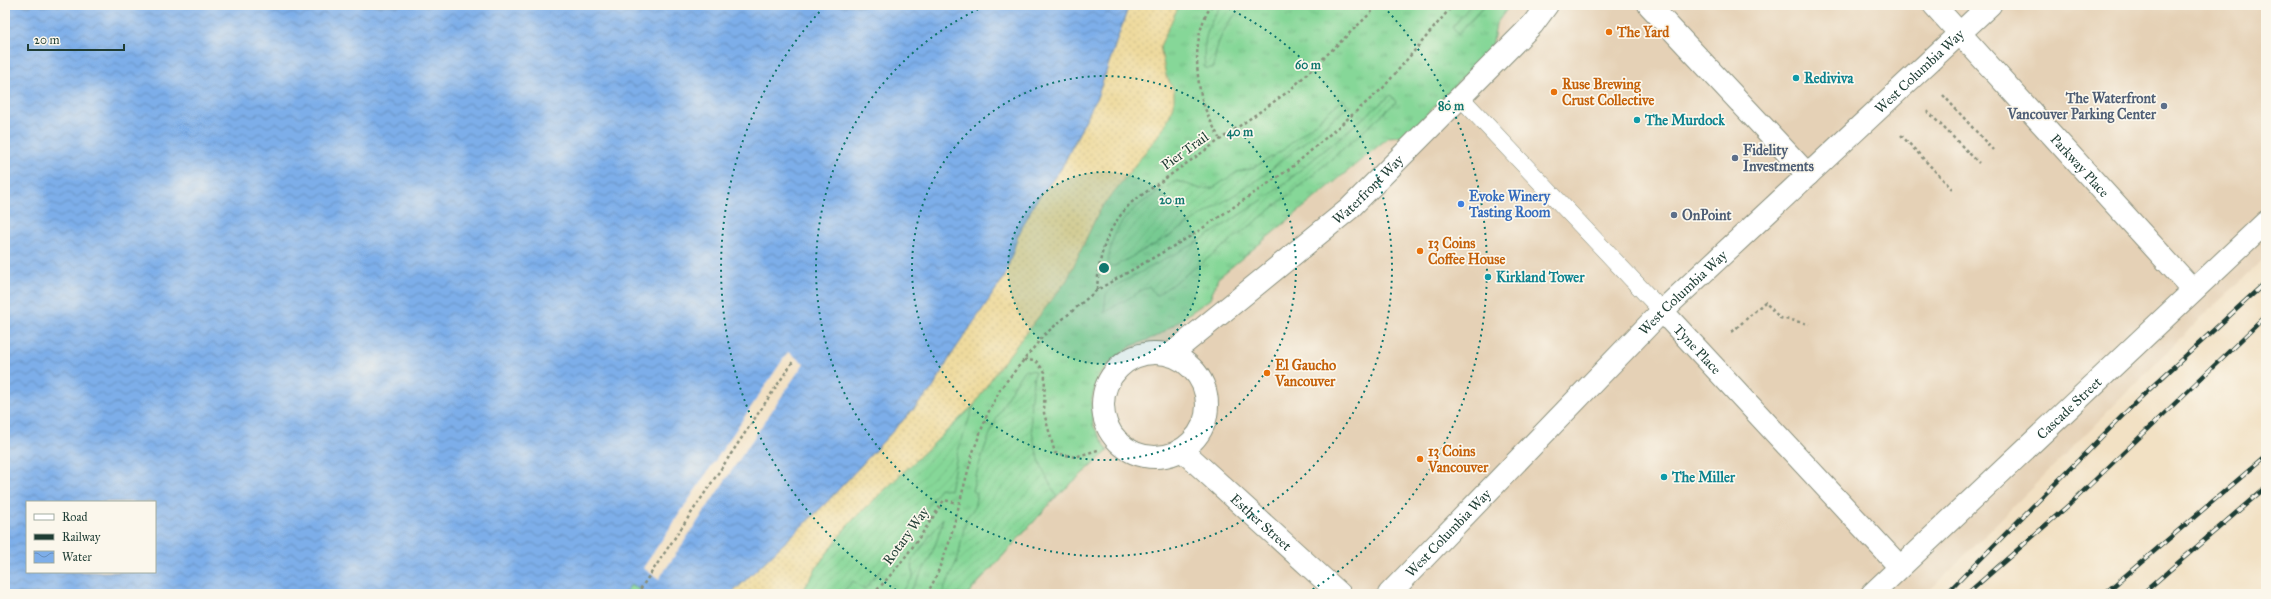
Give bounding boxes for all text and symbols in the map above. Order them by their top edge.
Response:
place label: The Yard [1616,24,1670,41]
street label: West Columbia Way [1871,25,1968,117]
scale bar [28,26,124,52]
marker: The Yard [1604,27,1614,37]
text: 20 m [34,33,60,47]
text: 60 m [1295,58,1322,72]
place label: Rediviva [1804,70,1854,87]
marker: Rediviva [1791,73,1801,83]
place label: Ruse Brewing Crust Collective [1562,76,1655,109]
marker: Ruse Brewing Crust Collective [1549,87,1559,97]
place label: The Waterfront Vancouver Parking Center [2007,90,2157,124]
text: 80 m [1438,99,1465,113]
marker: The Waterfront Vancouver Parking Center [2159,101,2169,111]
place label: The Murdock [1644,112,1725,129]
marker: The Murdock [1632,115,1642,125]
text: 40 m [1227,125,1254,140]
street label: Pier Trail [1158,128,1212,174]
street label: Parkway Place [2047,131,2113,201]
place label: Fidelity Investments [1743,142,1814,175]
street label: Waterfront Way [1329,151,1407,228]
marker: Fidelity Investments [1730,153,1740,163]
place label: Evoke Winery Tasting Room [1468,188,1551,222]
text: 20 m [1159,193,1186,207]
marker: Evoke Winery Tasting Room [1456,199,1466,209]
place label: OnPoint [1682,207,1731,224]
marker: OnPoint [1669,210,1679,220]
place label: 13 Coins Coffee House [1428,235,1505,268]
marker: 13 Coins Coffee House [1415,246,1425,256]
street label: West Columbia Way [1635,246,1731,339]
centre of rings [1097,261,1111,275]
place label: Kirkland Tower [1496,269,1585,286]
marker: Kirkland Tower [1483,272,1493,282]
street label: Tyne Place [1670,321,1725,378]
place label: El Gaucho Vancouver [1274,357,1336,390]
marker: El Gaucho Vancouver [1262,368,1272,378]
street label: Cascade Street [2033,373,2105,443]
place label: 13 Coins Vancouver [1427,443,1489,476]
marker: 13 Coins Vancouver [1415,454,1425,464]
place label: The Miller [1671,469,1736,486]
marker: The Miller [1659,472,1669,482]
street label: West Columbia Way [1402,485,1495,580]
street label: Esther Street [1227,490,1295,554]
legend [26,501,156,573]
street label: Rotary Way [879,503,933,568]
text: Road [62,510,88,524]
text: Railway [62,530,101,544]
text: Water [62,550,92,564]

